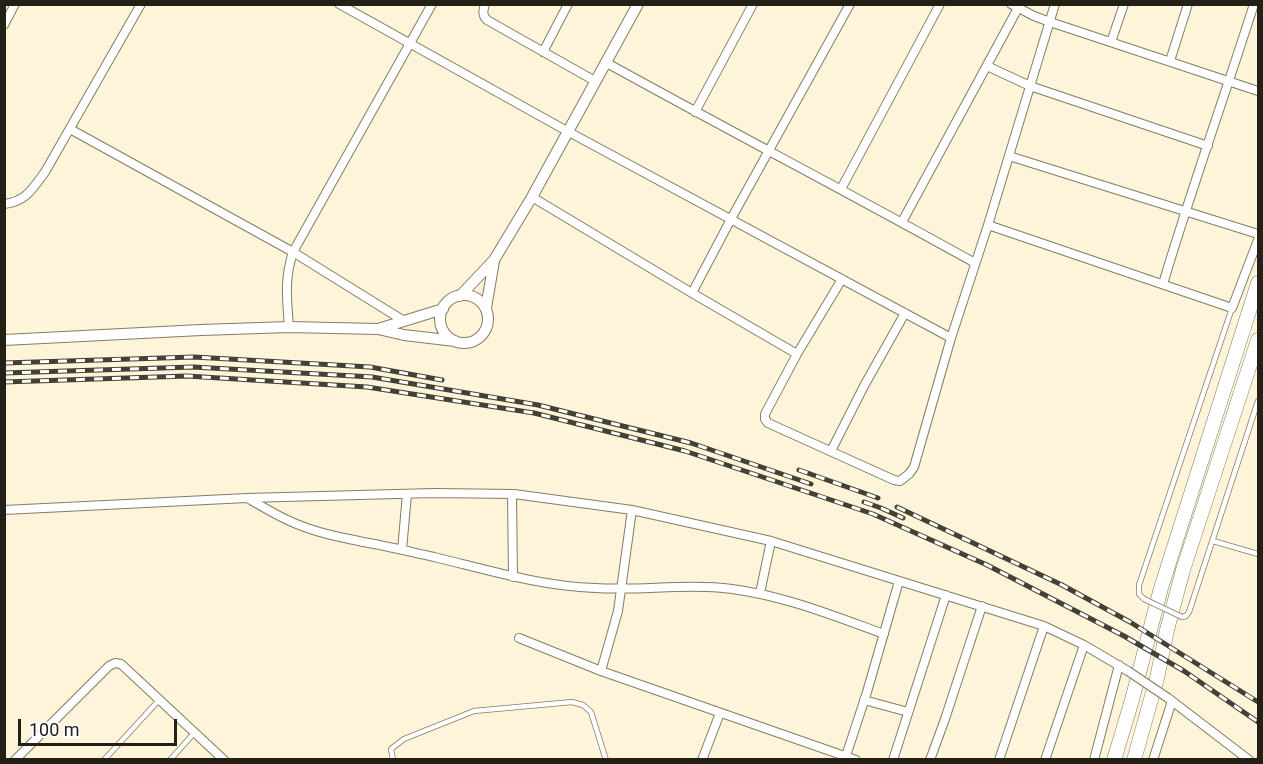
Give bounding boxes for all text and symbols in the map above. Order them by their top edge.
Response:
scale bar [21,707,180,745]
text: 100 m [29,719,80,740]

